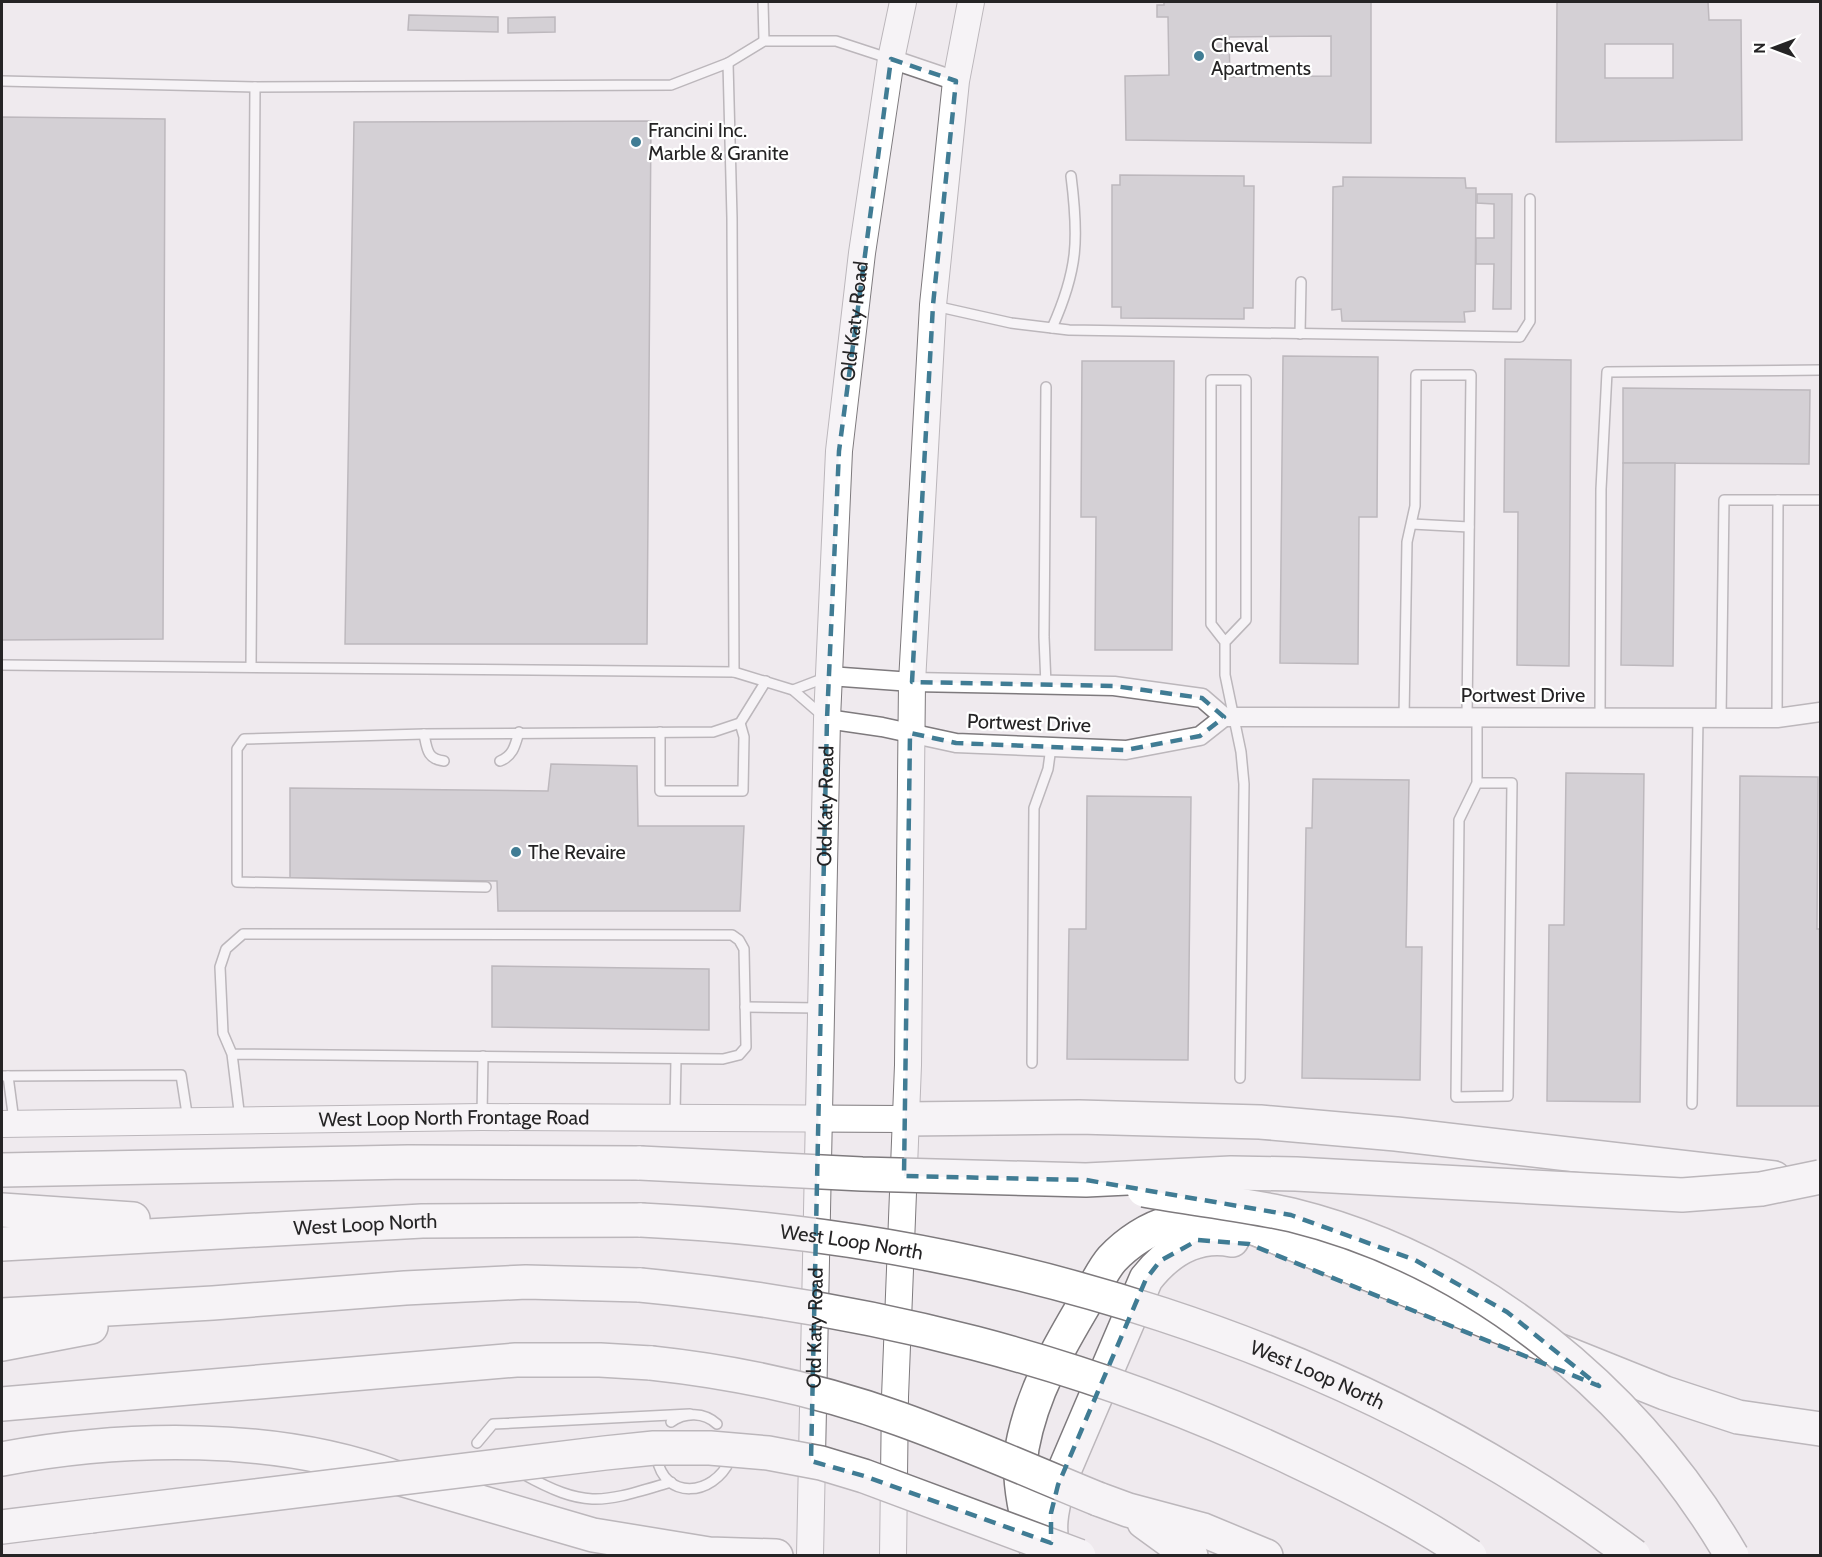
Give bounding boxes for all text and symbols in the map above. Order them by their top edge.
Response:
north arrow [1744,18,1804,78]
place label: Cheval Apartments [1211,33,1311,80]
text: N [1750,42,1769,54]
marker: Cheval Apartments [1192,49,1206,63]
place label: Francini Inc. Marble & Granite [648,118,789,165]
marker: Francini Inc. Marble & Granite [629,135,643,149]
street label: Old Katy Road [835,260,873,383]
street label: Portwest Drive [1461,683,1585,707]
street label: Portwest Drive [966,709,1092,737]
street label: Old Katy Road [812,745,838,867]
place label: The Revaire [528,840,626,864]
marker: The Revaire [509,845,523,859]
street label: West Loop North Frontage Road [318,1105,589,1131]
street label: West Loop North [293,1209,437,1240]
street label: West Loop North [779,1219,925,1265]
street label: Old Katy Road [801,1267,828,1389]
street label: West Loop North [1247,1335,1389,1415]

